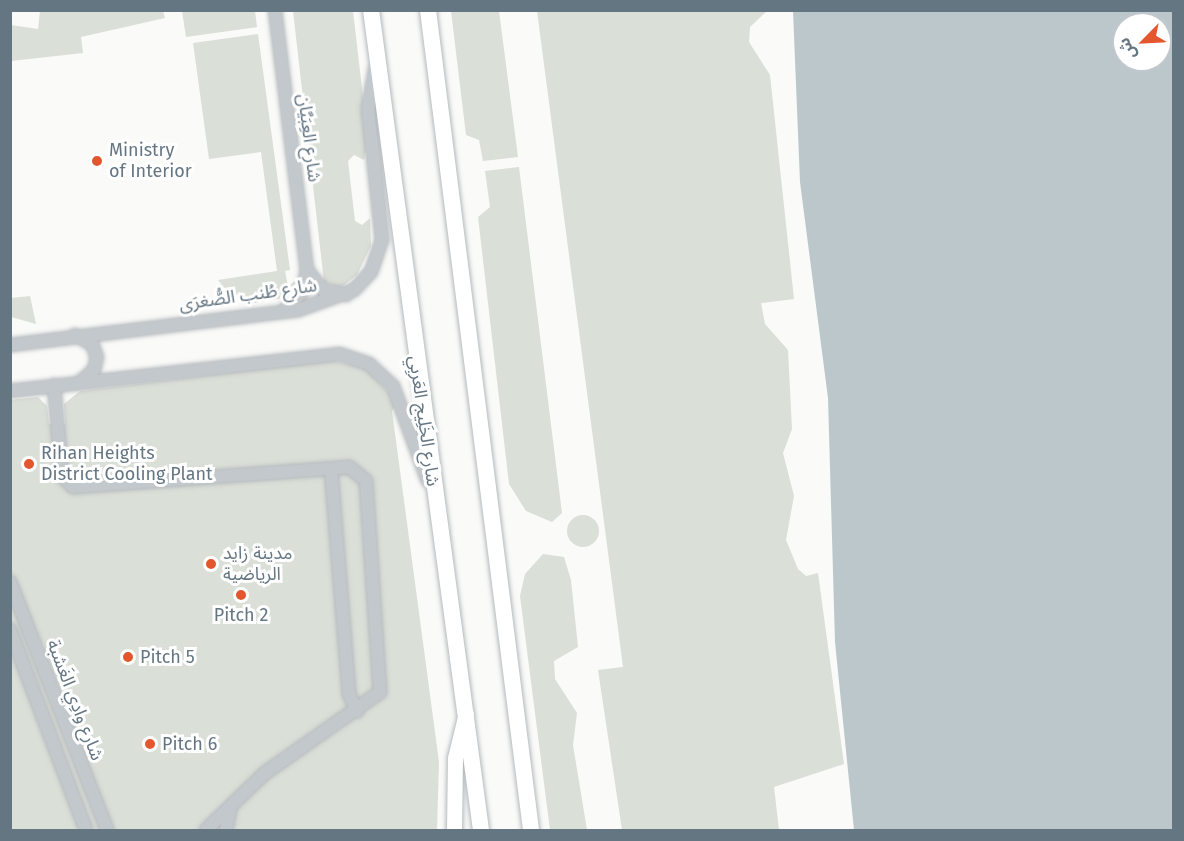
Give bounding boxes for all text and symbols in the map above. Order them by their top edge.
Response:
north arrow [1112,12,1172,72]
text: ش [1114,35,1140,63]
street label: شارع العِبَيَّان [293,93,325,183]
place label: Ministry of Interior [109,140,192,182]
marker: Ministry of Interior [90,154,104,168]
street label: شارع طُنب الصُّغرَى [178,275,318,315]
street label: شارع الخَلِيج العَربِي [404,354,444,488]
place label: Rihan Heights District Cooling Plant [41,443,213,486]
marker: Rihan Heights District Cooling Plant [22,457,36,471]
place label: مدينة زايد الرياضية [223,543,292,586]
marker: مدينة زايد الرياضية [204,557,218,571]
marker: Pitch 2 [234,588,248,602]
place label: Pitch 2 [214,604,268,626]
street label: شارع وادِي الغَشبة [42,636,108,764]
place label: Pitch 5 [140,646,195,668]
marker: Pitch 5 [121,650,135,664]
place label: Pitch 6 [162,733,217,755]
marker: Pitch 6 [143,737,157,751]

